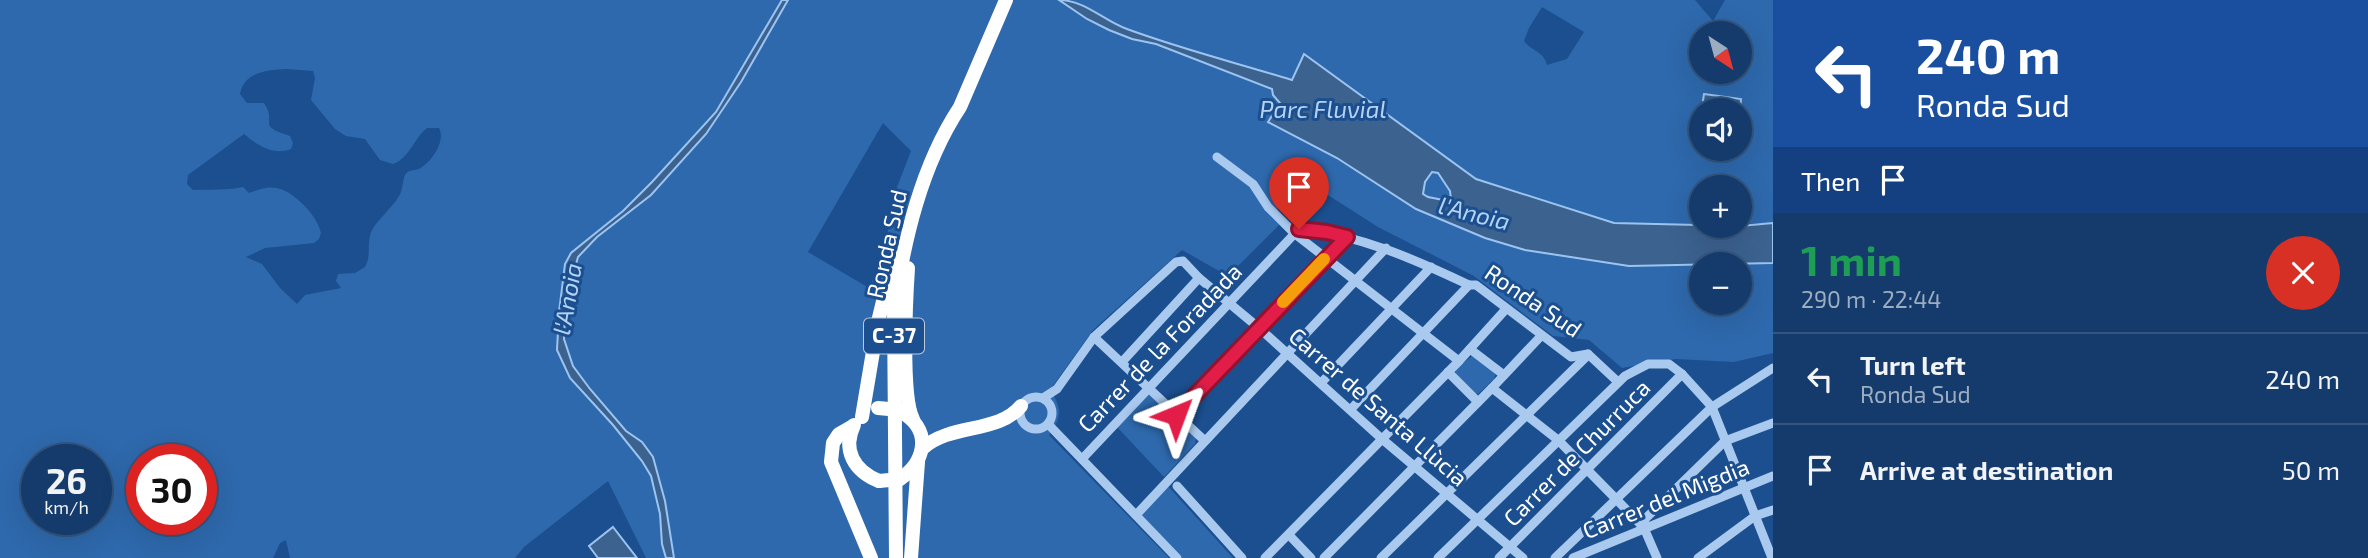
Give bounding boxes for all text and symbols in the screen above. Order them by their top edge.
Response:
north arrow [1689,21,1752,84]
map controls [1689,21,1752,315]
text: 240 m [1916,25,2060,84]
icon: left [1801,28,1892,119]
text: Ronda Sud [1916,85,2070,123]
water label: Parc Fluvial [1259,94,1387,123]
button: sound [1689,98,1752,161]
pin [1269,157,1329,229]
icon: arrive [1874,161,1912,199]
text: Then [1801,165,1860,196]
icon: arrive [1280,168,1318,206]
button: + [1689,175,1752,238]
street label: Ronda Sud [860,187,912,301]
water label: l'Anoia [1436,190,1513,235]
text: 1 min [1801,234,1902,284]
button: close [2266,236,2340,310]
button: − [1689,252,1752,315]
street label: Carrer de la Foradada [1071,257,1247,438]
street label: Ronda Sud [1480,258,1587,343]
water label: l'Anoia [546,261,587,337]
text: 290 m · 22:44 [1801,285,1941,313]
road number: C-37 [864,318,924,354]
street label: Carrer de Santa Llùcia [1284,321,1474,491]
text: Turn left [1860,349,1966,380]
icon: left [1801,360,1839,398]
text: 240 m [2265,363,2340,394]
street label: Carrer de Churruca [1497,373,1655,531]
position arrow [1139,378,1213,452]
text: Ronda Sud [1860,380,1971,408]
speed limit sign: 30 [126,444,217,535]
icon: arrive [1801,451,1839,489]
street label: Carrer del Migdia [1578,452,1753,544]
text: Arrive at destination [1860,454,2113,485]
text: 50 m [2282,454,2340,485]
text: 26 [46,459,87,501]
text: km/h [44,496,89,518]

